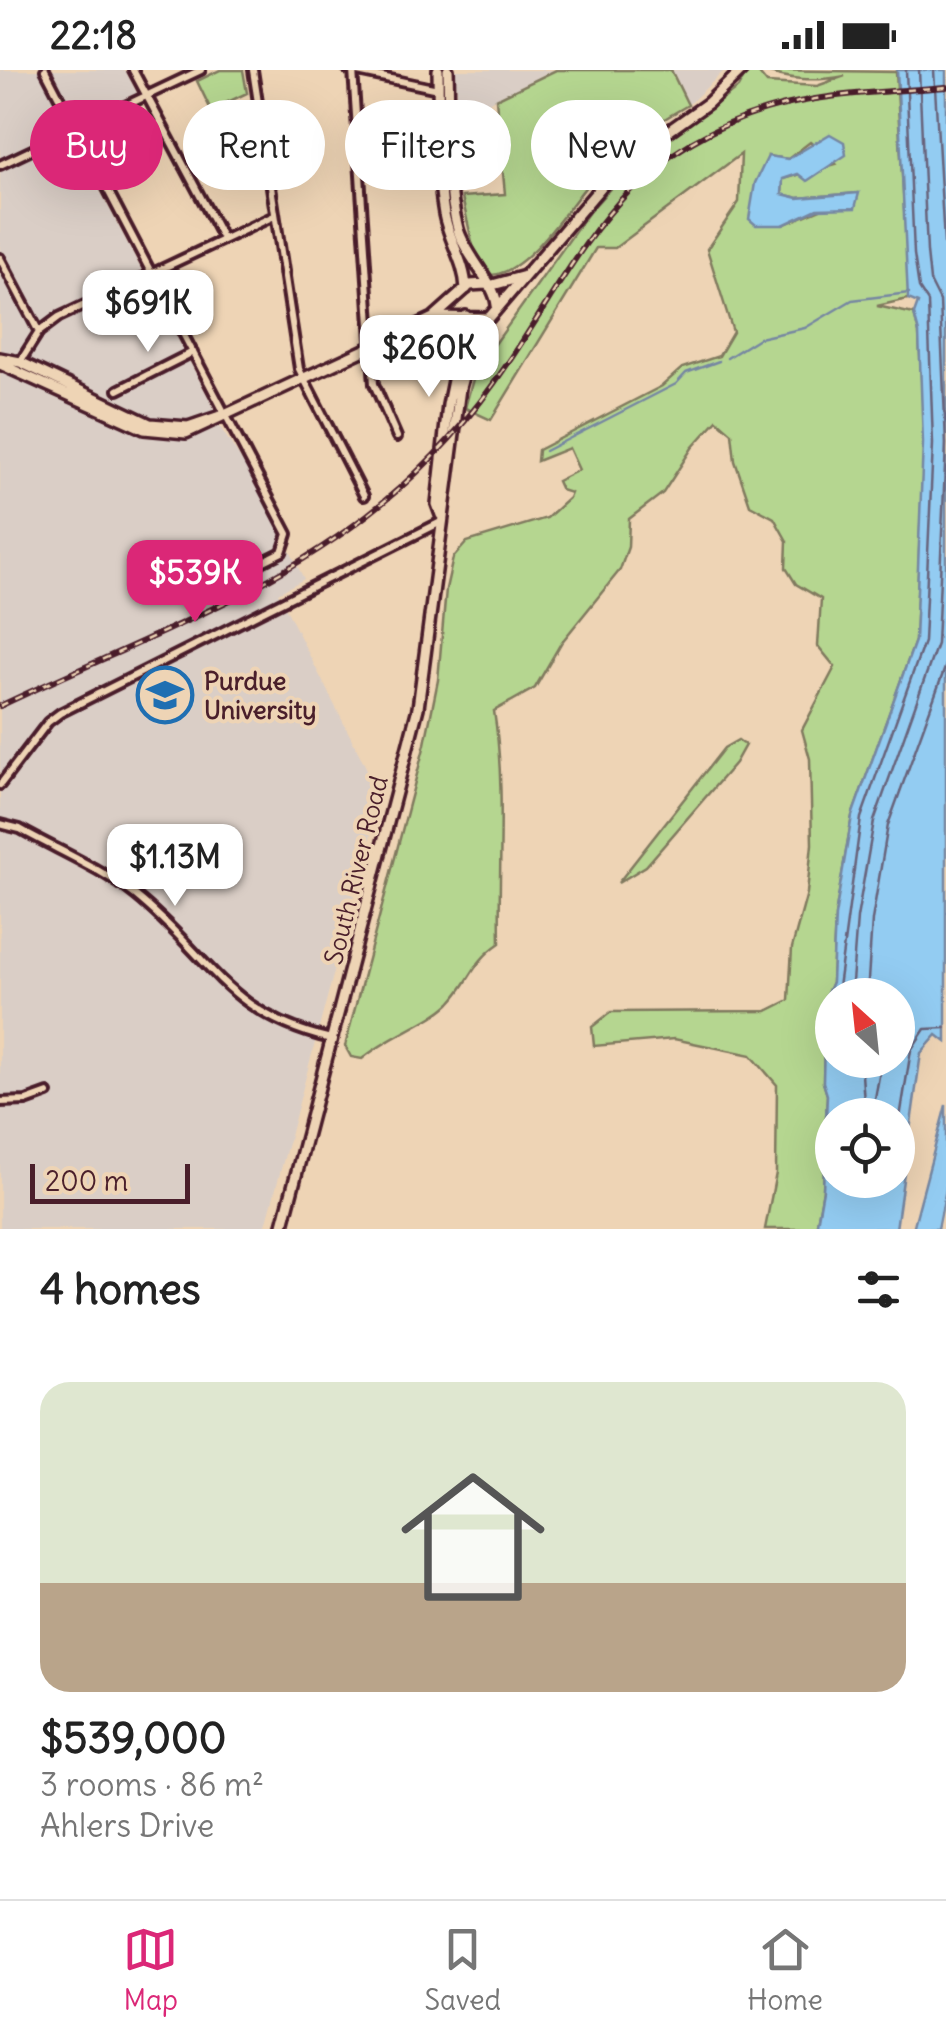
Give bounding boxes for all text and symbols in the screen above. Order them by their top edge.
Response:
text: 22:18 [50,12,137,59]
chip: Buy [30,100,163,190]
chip: Rent [183,100,325,190]
chip: Filters [345,100,511,190]
chip: New [531,100,671,190]
pin: $691K [78,270,218,355]
text: $691K [104,282,192,323]
pin: $260K [359,315,499,400]
text: $260K [382,327,476,368]
pin: $539K [125,540,265,625]
text: $539K [149,552,241,593]
school or university icon: Purdue University [135,665,195,725]
place label: Purdue University [204,665,316,726]
street label: South River Road [317,772,395,968]
pin: $1.13M [94,824,256,909]
text: $1.13M [129,836,221,877]
north arrow [815,978,915,1078]
map controls [815,978,915,1198]
button: locate [815,1098,915,1198]
scale bar [30,1159,190,1204]
text: 200 m [45,1163,128,1199]
icon: filters [851,1262,906,1317]
text: 4 homes [40,1263,201,1315]
icon: home [383,1447,563,1627]
text: $539,000 [40,1712,226,1764]
text: 3 rooms · 86 m² [40,1764,264,1805]
text: Ahlers Drive [40,1805,214,1846]
tab: Map [123,1922,178,2018]
tab: Saved [424,1922,501,2018]
tab: Home [747,1922,823,2018]

